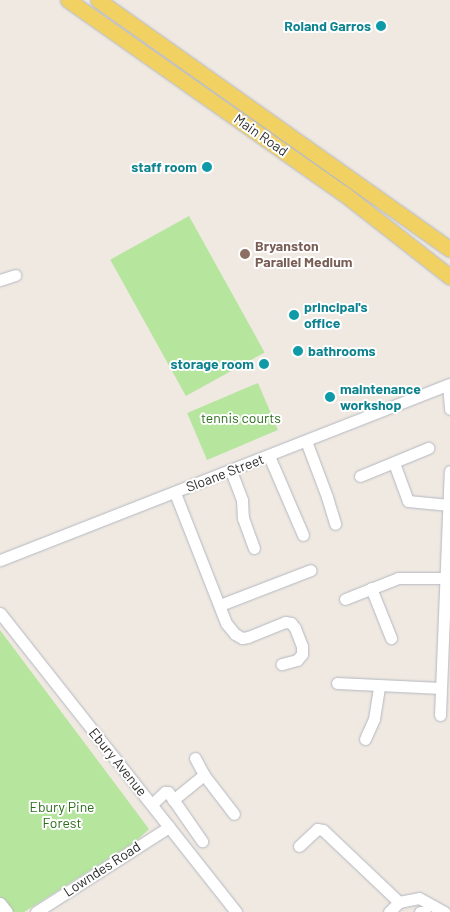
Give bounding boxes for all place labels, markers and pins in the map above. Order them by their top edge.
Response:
place label: Roland Garros [284,18,371,34]
marker: Roland Garros [375,20,387,32]
place label: staff room [131,159,197,175]
marker: staff room [201,161,213,173]
place label: Bryanston Parallel Medium [255,238,352,270]
marker: Bryanston Parallel Medium [239,248,251,260]
place label: principal's office [304,299,367,332]
marker: principal's office [288,309,300,321]
place label: bathrooms [308,343,376,359]
marker: bathrooms [292,345,304,357]
place label: storage room [171,356,254,372]
marker: storage room [258,358,270,370]
place label: maintenance workshop [340,381,421,414]
marker: maintenance workshop [324,391,336,403]

